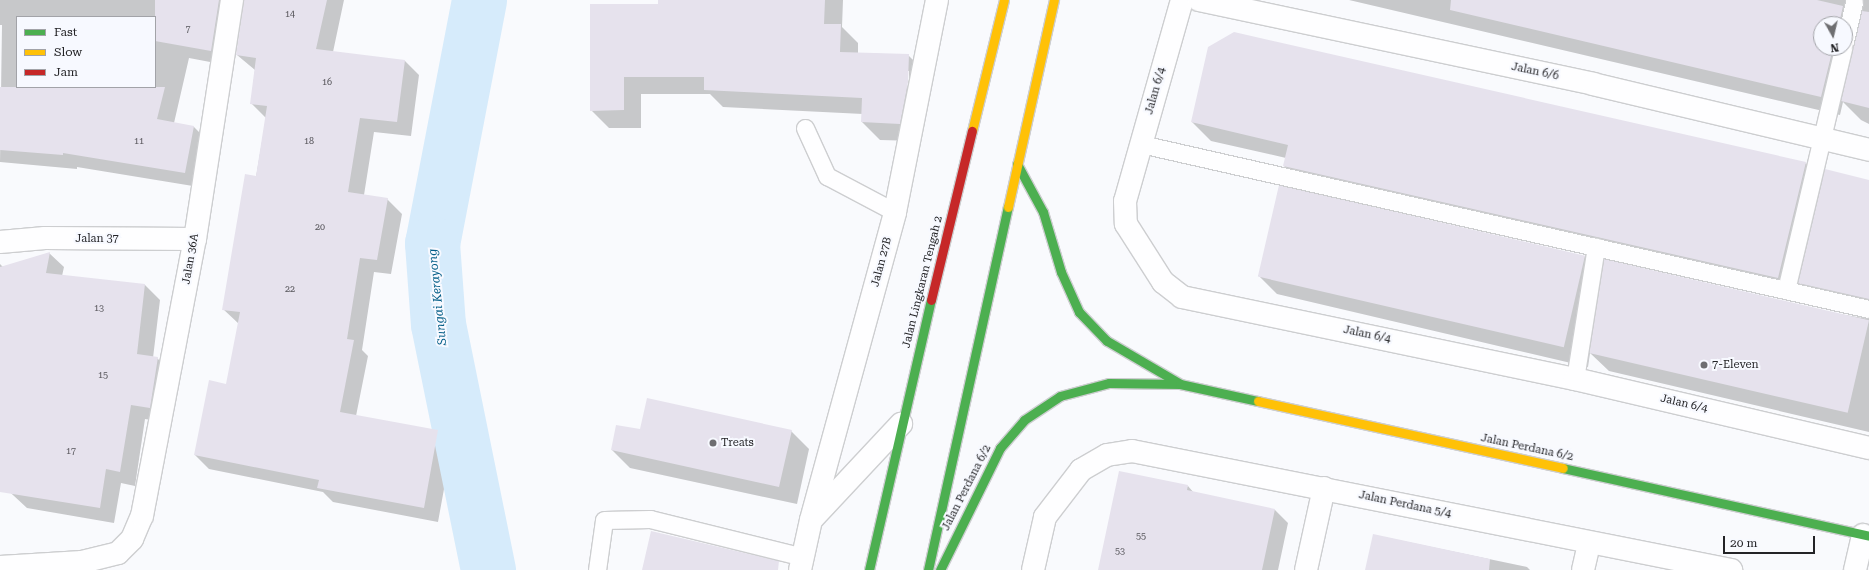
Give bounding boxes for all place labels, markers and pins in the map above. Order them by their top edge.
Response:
place label: 7-Eleven [1712,358,1759,372]
marker: 7-Eleven [1699,360,1709,370]
place label: Treats [721,436,754,450]
marker: Treats [708,438,718,448]

